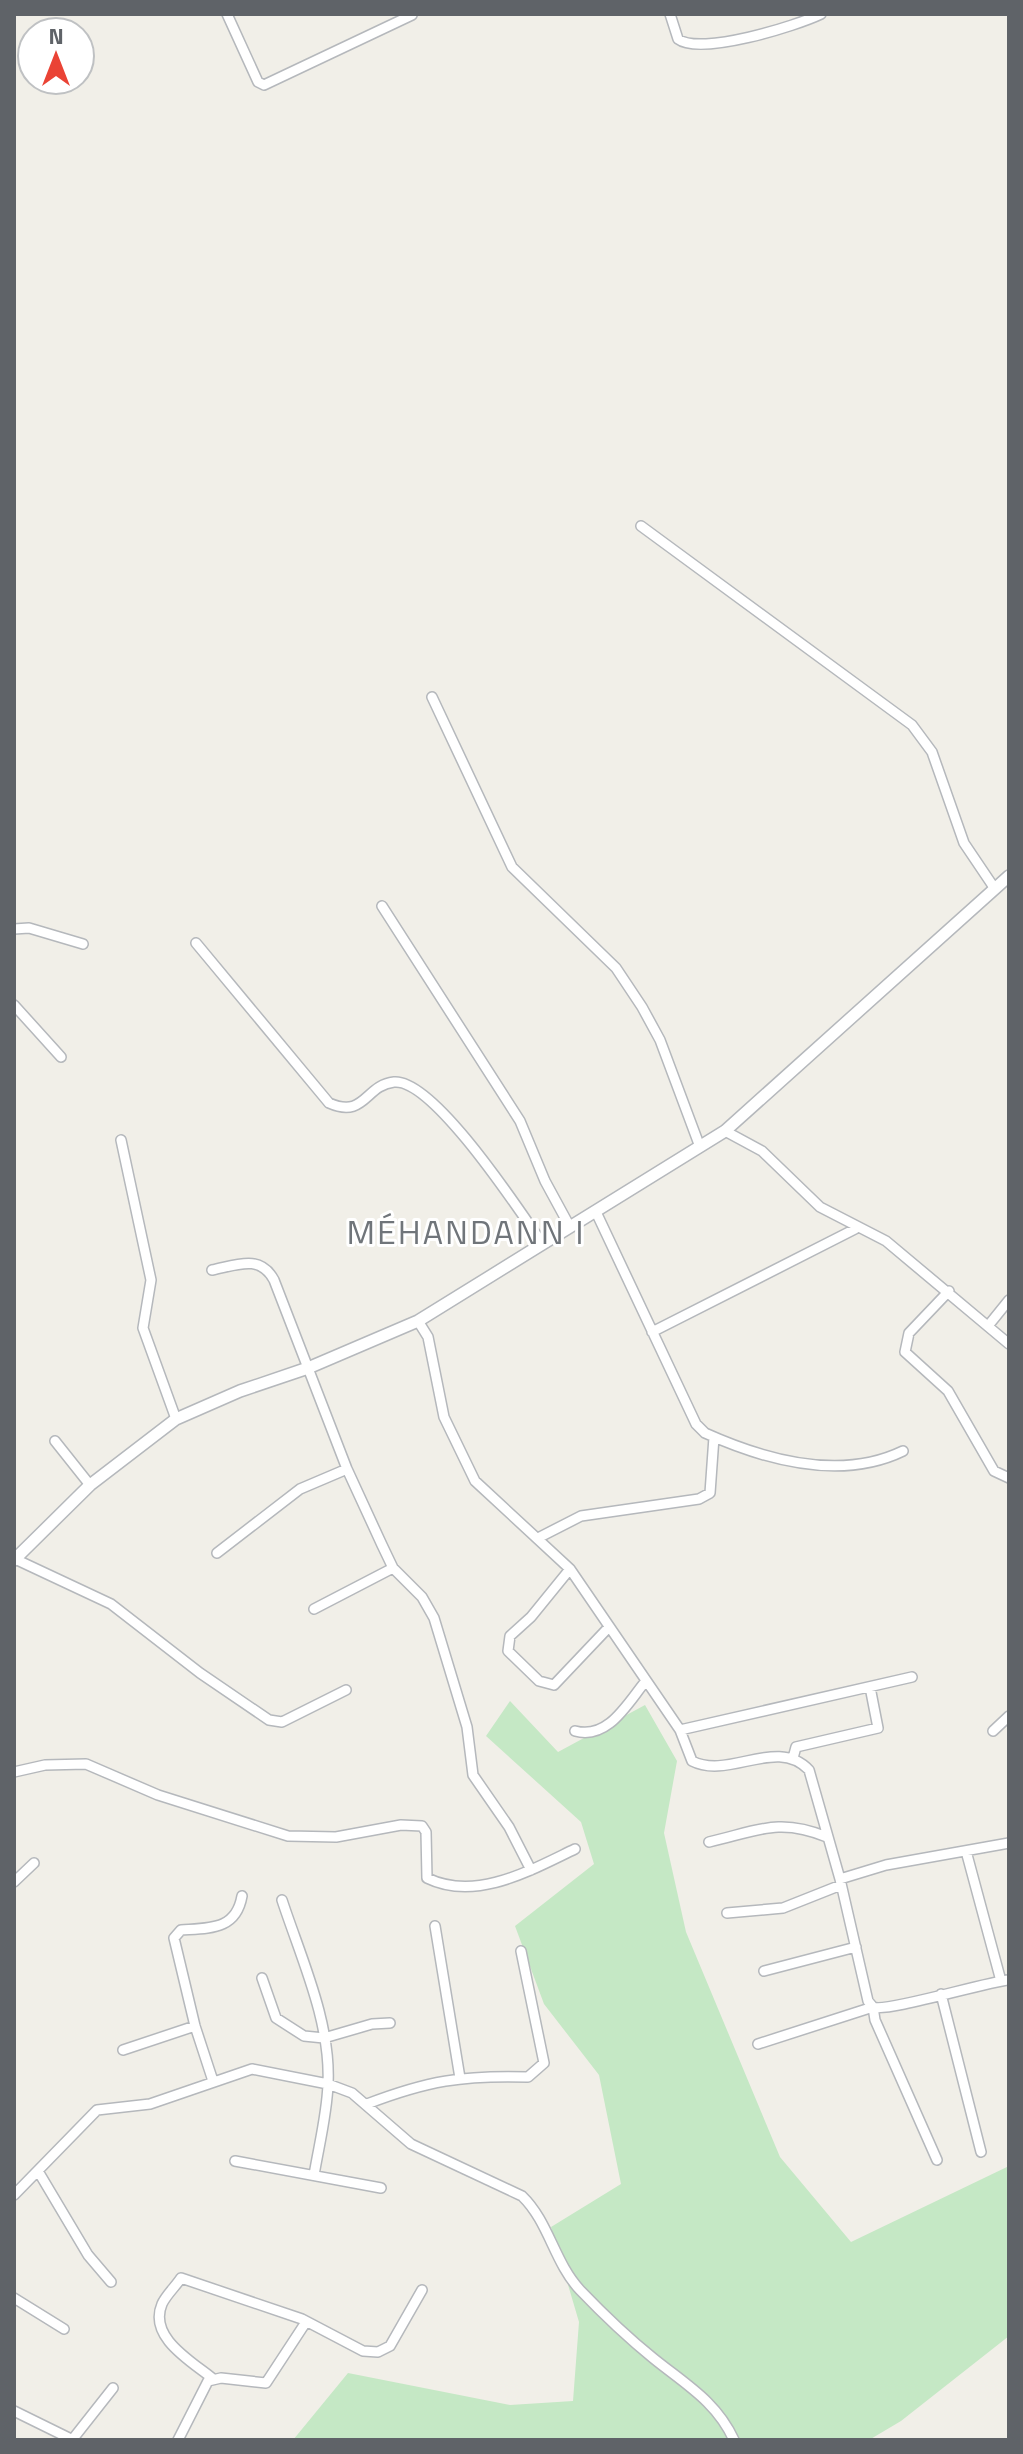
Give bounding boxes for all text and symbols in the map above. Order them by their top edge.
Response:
north arrow [16,16,96,96]
text: N [48,19,64,53]
district label: MÉHANDANN I [346,1205,586,1257]

